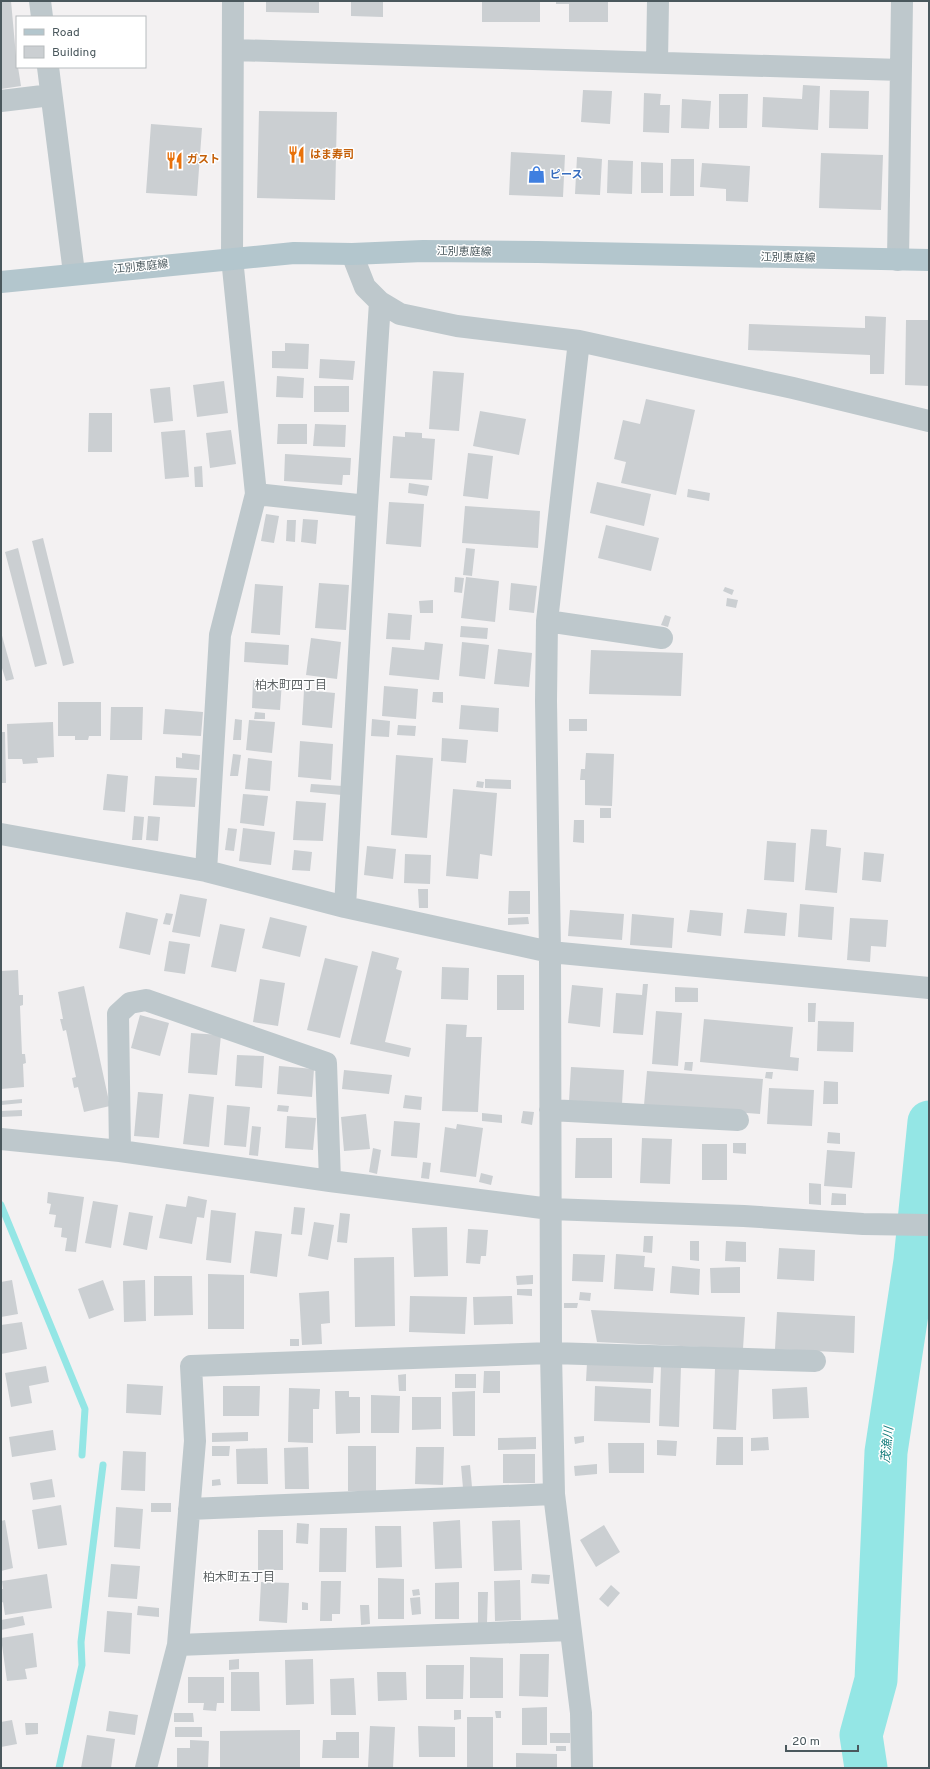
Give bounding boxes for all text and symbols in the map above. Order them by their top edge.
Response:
legend [16,16,146,68]
text: Road [52,25,80,41]
text: Building [52,45,96,61]
restaurant icon: はま寿司 [287,145,307,165]
place label: はま寿司 [310,148,354,162]
restaurant icon: ガスト [164,150,184,170]
place label: ガスト [187,153,220,167]
shop icon: ピース [527,165,547,185]
place label: ピース [550,168,582,182]
street label: 江別恵庭線 [436,245,492,259]
street label: 江別恵庭線 [760,251,816,265]
street label: 江別恵庭線 [113,257,169,277]
district label: 柏木町四丁目 [255,678,327,694]
water label: 茂漁川 [878,1424,898,1464]
district label: 柏木町五丁目 [203,1570,275,1586]
scale bar [786,1727,858,1753]
text: 20 m [792,1734,820,1750]

